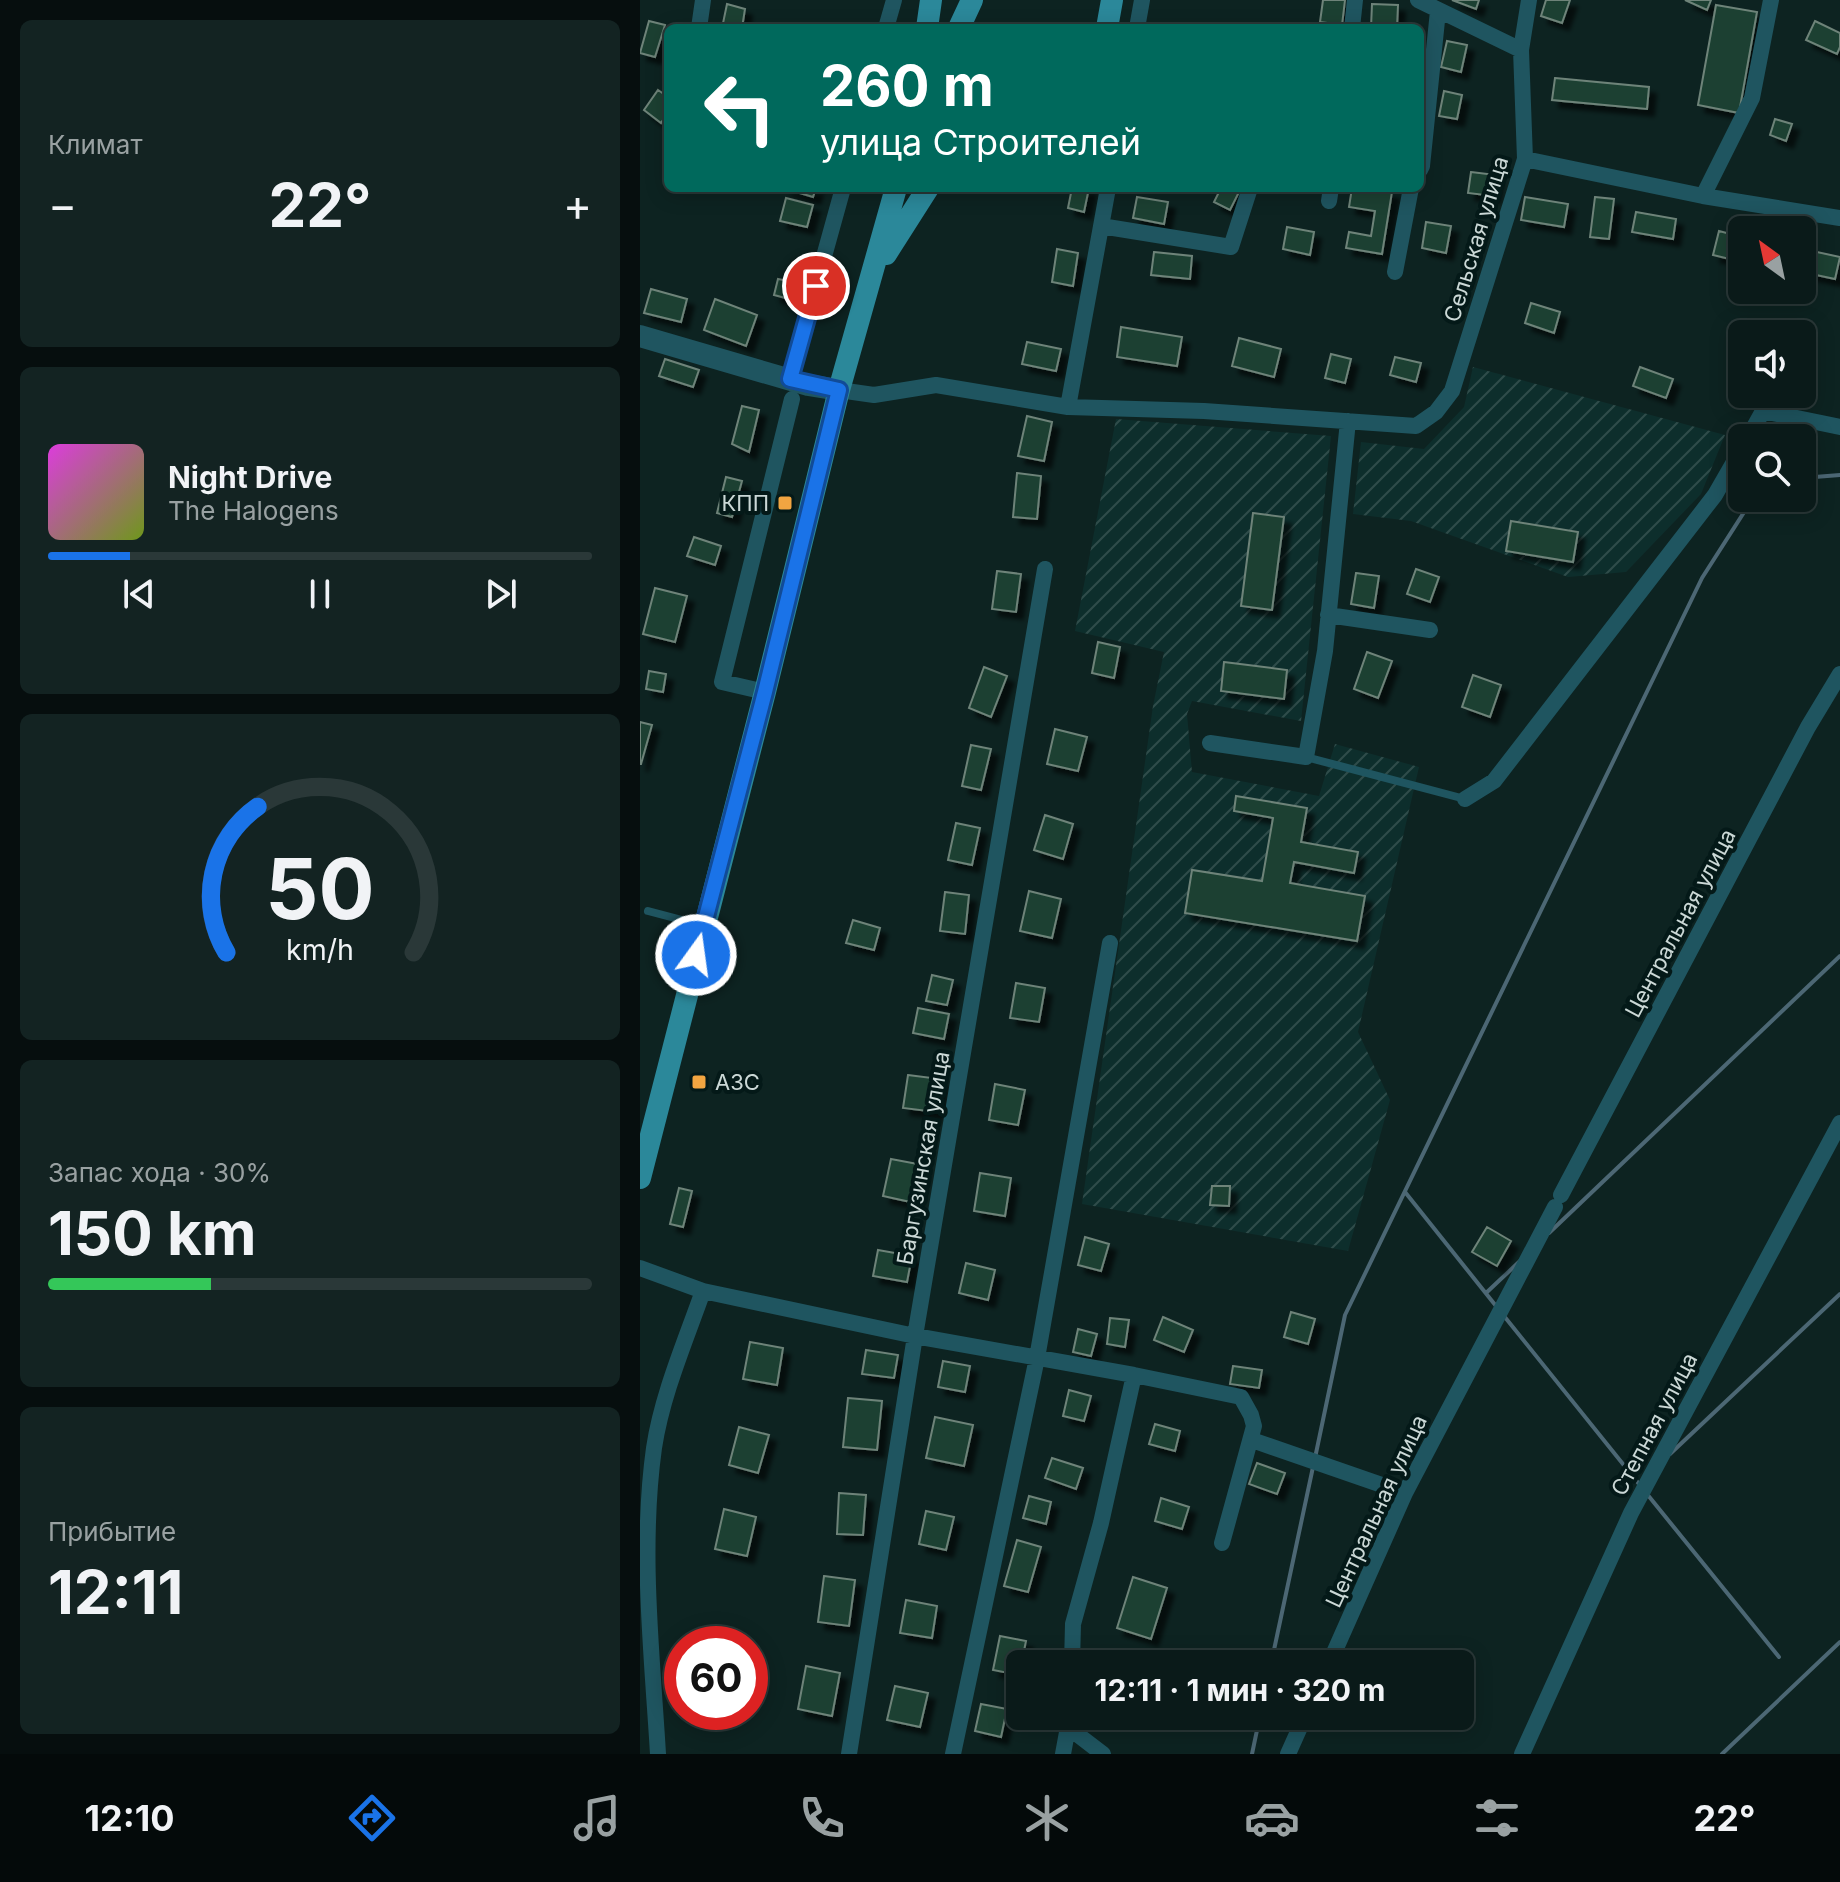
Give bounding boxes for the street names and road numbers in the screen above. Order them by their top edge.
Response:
street label: Сельская улица [1438,153,1514,325]
street label: Центральная улица [1619,824,1741,1022]
street label: Баргузинская улица [891,1049,955,1267]
street label: Степная улица [1605,1348,1703,1500]
street label: Центральная улица [1320,1411,1432,1611]

